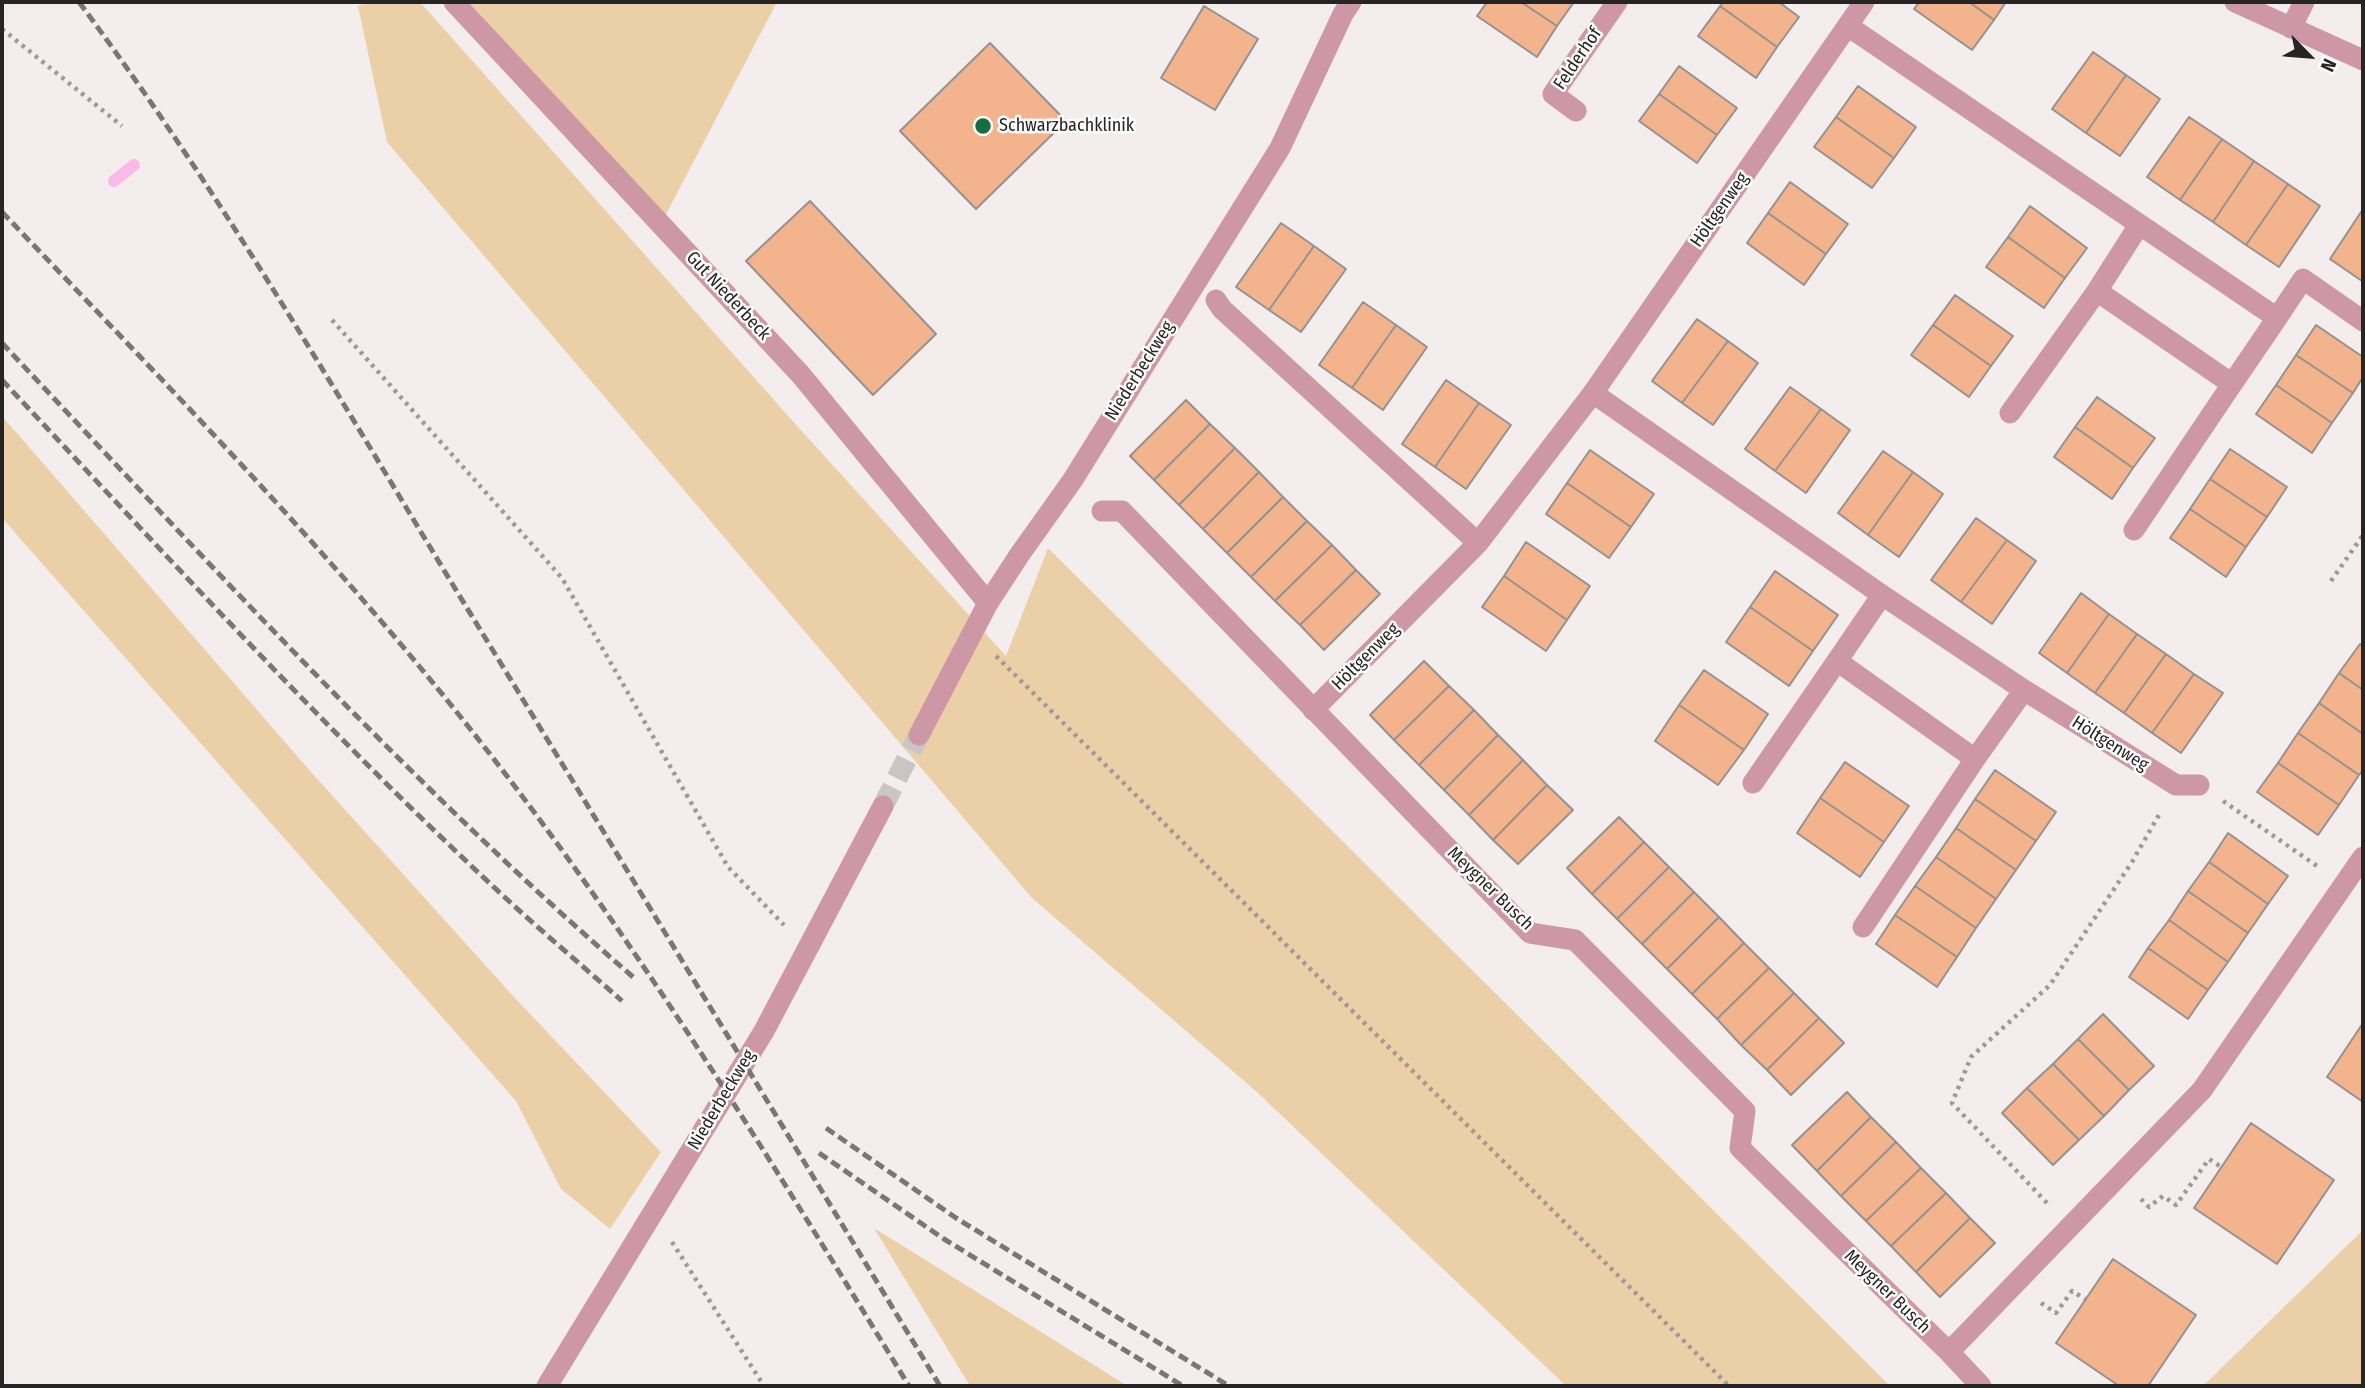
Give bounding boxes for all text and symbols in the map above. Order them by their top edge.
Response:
north arrow [2274,21,2344,91]
street label: Felderhof [1549,24,1607,94]
text: N [2316,55,2341,75]
place label: Schwarzbachklinik [999,115,1134,137]
marker: Schwarzbachklinik [973,116,993,136]
street label: Höltgenweg [1686,168,1754,252]
street label: Gut Niederbeck [681,247,775,345]
street label: Niederbeckweg [1101,317,1179,425]
street label: Höltgenweg [1328,619,1404,695]
street label: Höltgenweg [2068,712,2152,776]
street label: Meygner Busch [1443,843,1537,935]
street label: Niederbeckweg [684,1046,760,1154]
street label: Meygner Busch [1840,1246,1934,1338]

